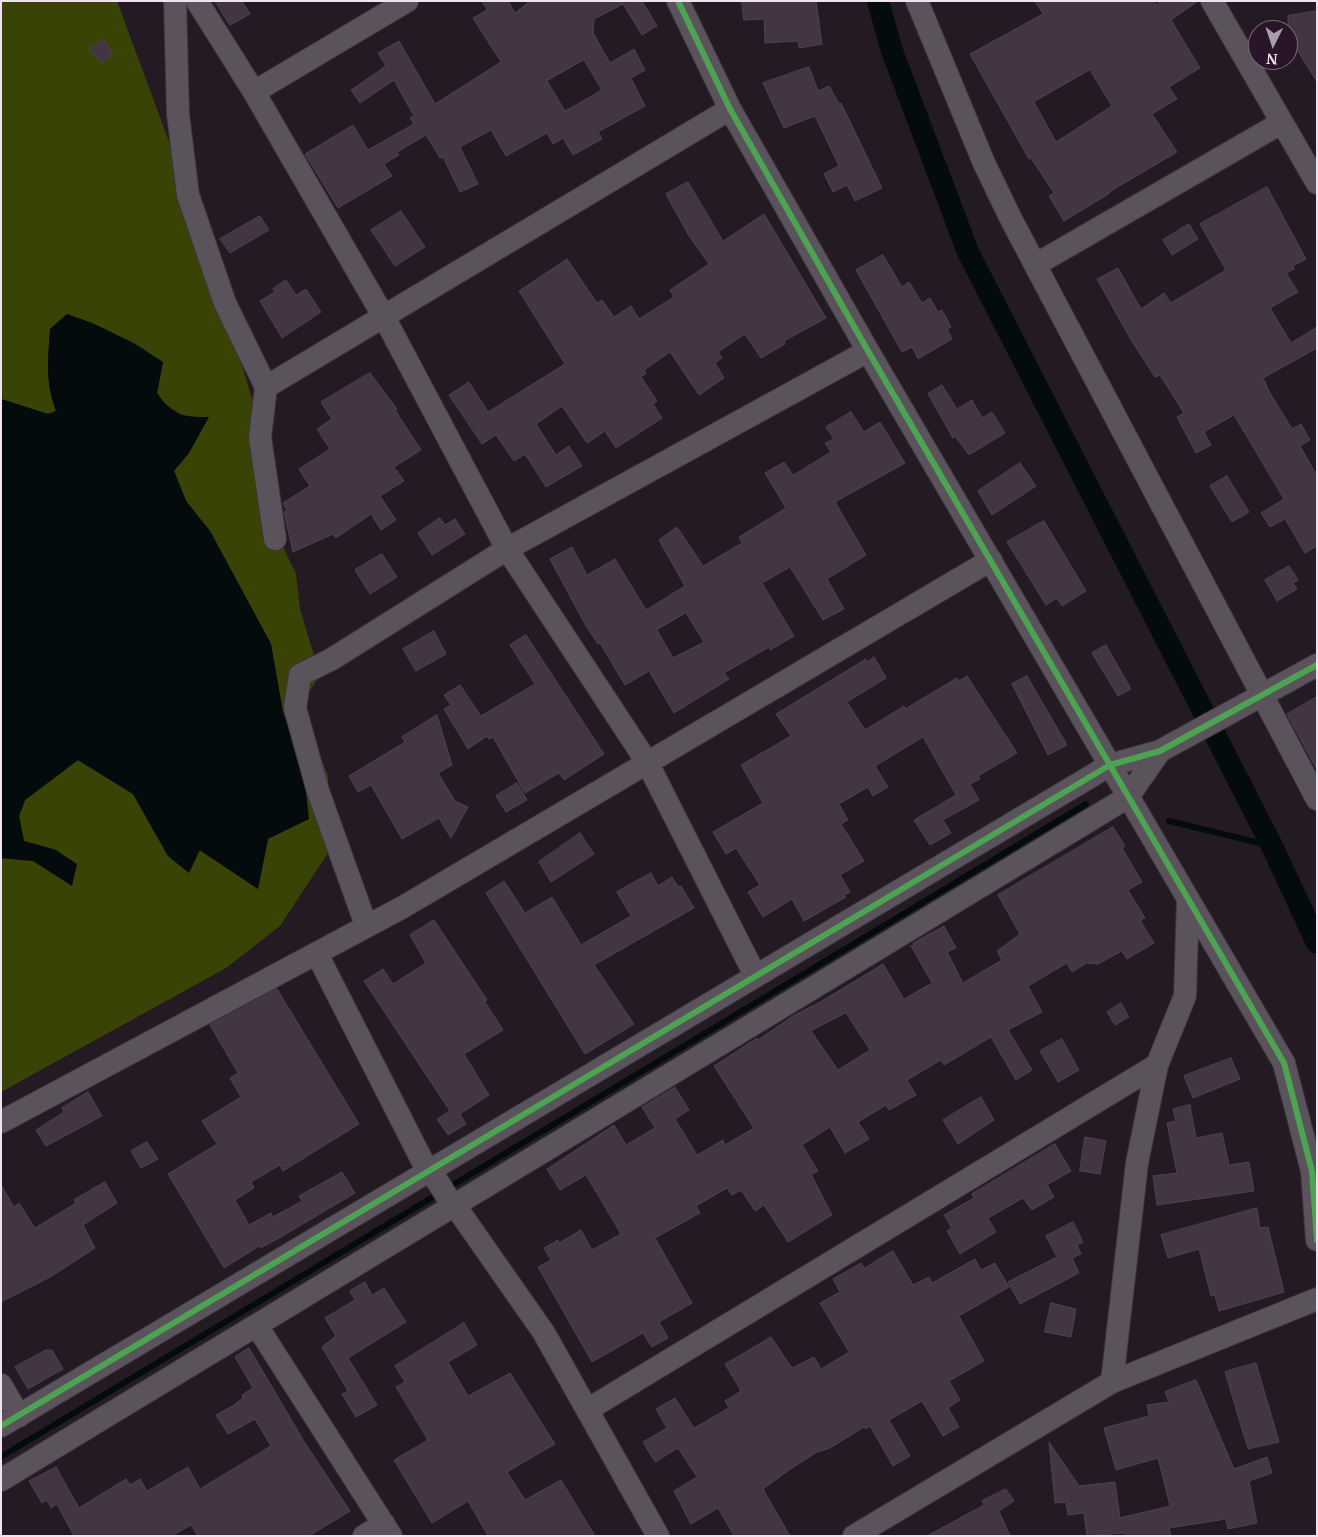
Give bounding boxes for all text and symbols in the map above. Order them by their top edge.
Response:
north arrow [1248,20,1298,70]
text: N [1266,50,1278,68]

